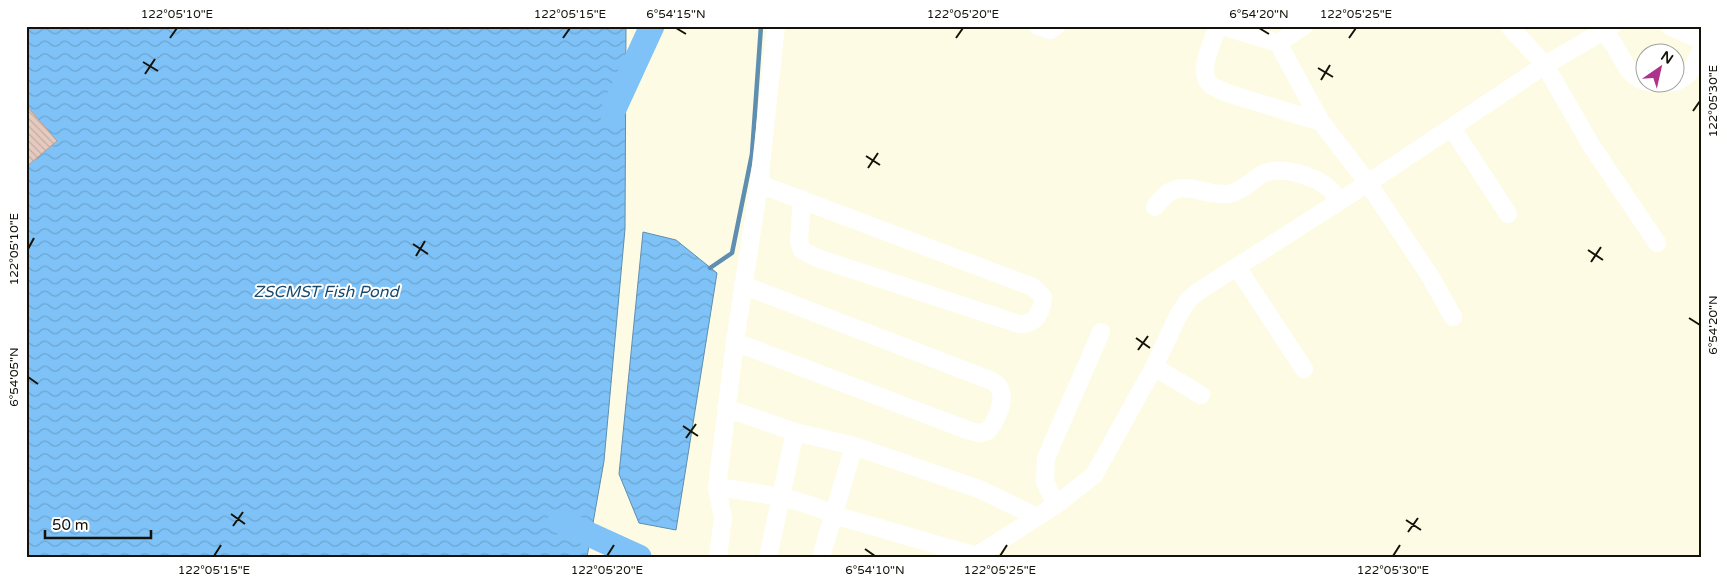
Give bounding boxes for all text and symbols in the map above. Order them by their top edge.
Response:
text: 122°05'10"E [141,7,214,21]
text: 122°05'15"E [534,7,607,21]
text: 6°54'15"N [646,7,706,21]
text: 122°05'20"E [927,7,1000,21]
text: 6°54'20"N [1229,7,1289,21]
text: 122°05'25"E [1320,7,1393,21]
north arrow [1634,42,1684,92]
text: N [1658,47,1676,68]
text: 122°05'30"E [1706,64,1720,137]
text: 122°05'10"E [7,212,21,285]
water label: ZSCMST Fish Pond [253,282,400,302]
text: 6°54'20"N [1706,295,1720,355]
text: 6°54'05"N [7,347,21,407]
scale bar [45,508,151,540]
text: 50 m [52,516,89,534]
text: 122°05'15"E [178,563,251,577]
text: 122°05'20"E [571,563,644,577]
text: 6°54'10"N [845,563,905,577]
text: 122°05'25"E [964,563,1037,577]
text: 122°05'30"E [1357,563,1430,577]

